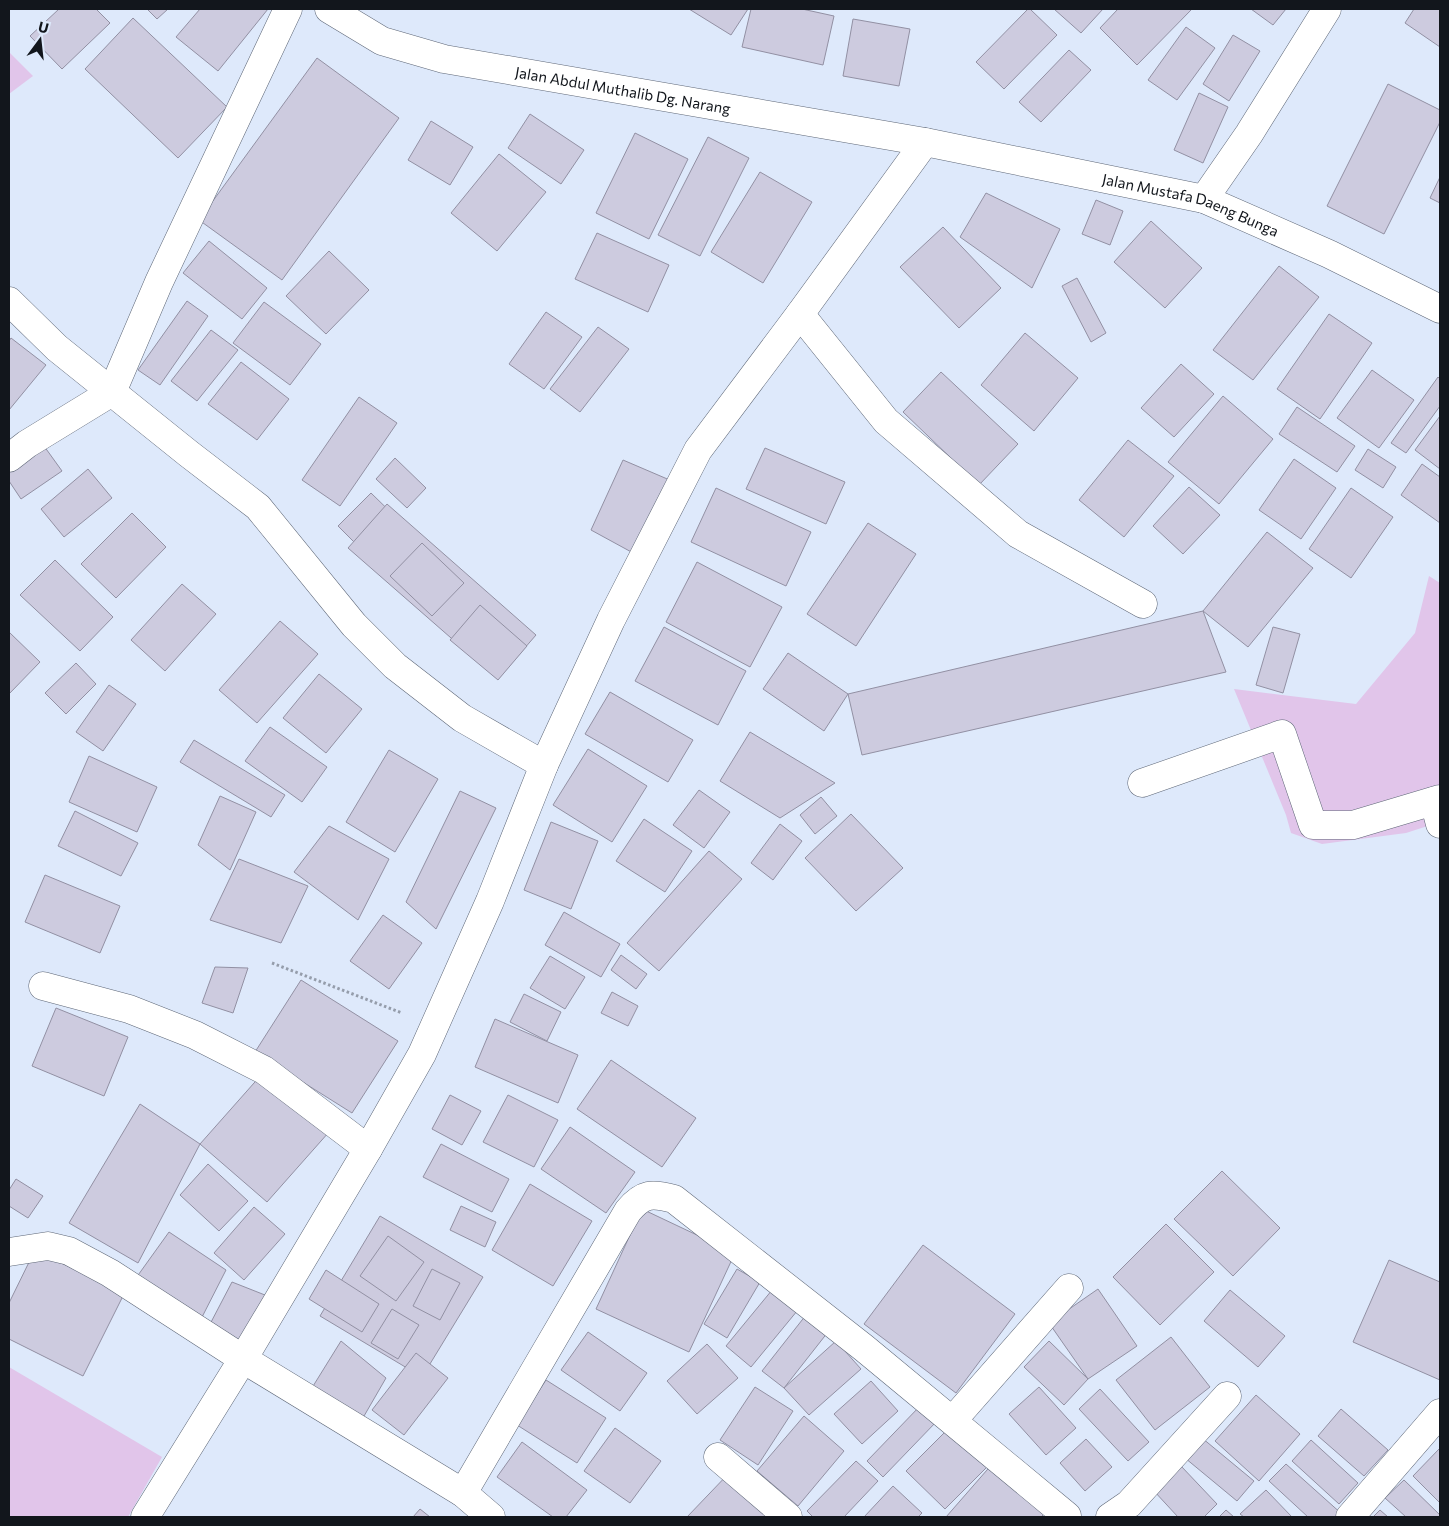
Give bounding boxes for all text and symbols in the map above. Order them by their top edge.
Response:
north arrow [15,15,65,65]
text: U [36,17,51,36]
street label: Jalan Abdul Muthalib Dg. Narang [514,62,732,117]
street label: Jalan Mustafa Daeng Bunga [1101,169,1282,240]

